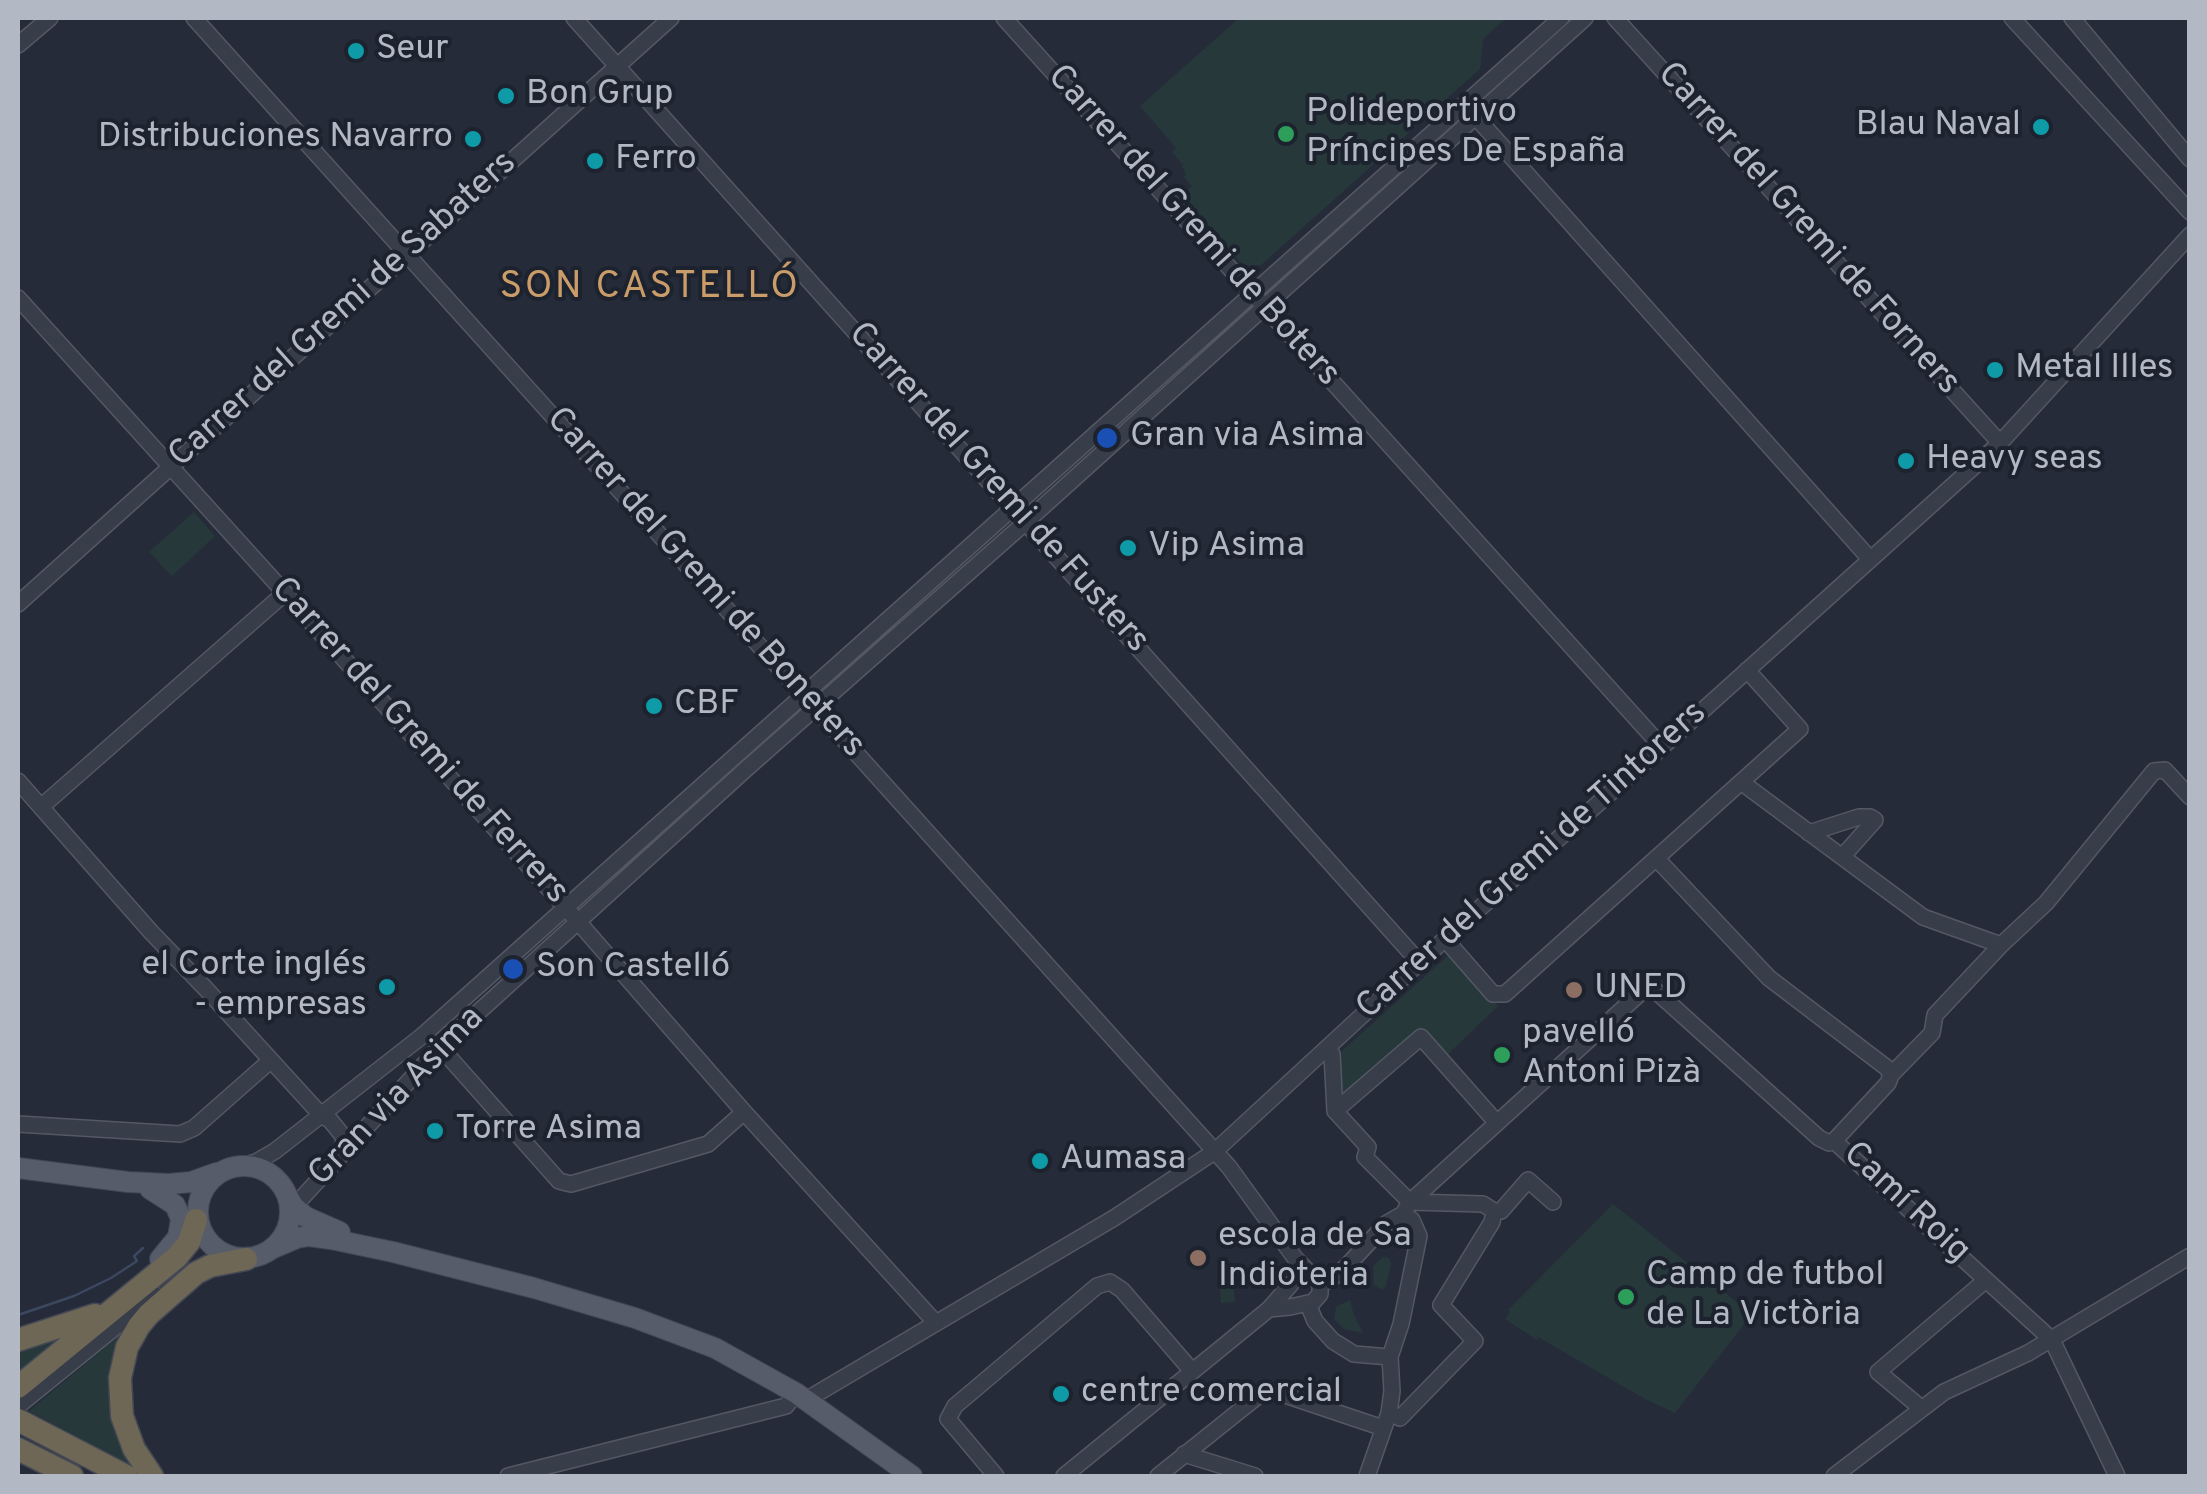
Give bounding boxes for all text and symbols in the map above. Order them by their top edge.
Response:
place label: Seur [376,30,449,72]
marker: Seur [345,40,367,62]
street label: Carrer del Gremi de Forners [1647,55,1967,405]
street label: Carrer del Gremi de Boters [1036,58,1348,396]
place label: Bon Grup [526,75,674,117]
marker: Bon Grup [495,85,517,107]
place label: Polideportivo Príncipes De España [1306,93,1625,175]
place label: Blau Naval [1856,106,2021,148]
marker: Blau Naval [2030,116,2052,138]
place label: Distribuciones Navarro [98,118,453,160]
marker: Polideportivo Príncipes De España [1275,123,1297,145]
marker: Distribuciones Navarro [462,128,484,150]
place label: Ferro [615,140,697,182]
street label: Carrer del Gremi de Sabaters [162,144,526,478]
marker: Ferro [584,150,606,172]
district label: SON CASTELLÓ [499,266,801,312]
street label: Carrer del Gremi de Fusters [838,315,1156,663]
place label: Metal Illes [2015,349,2174,391]
marker: Metal Illes [1984,359,2006,381]
street label: Carrer del Gremi de Boneters [535,400,873,768]
place label: Gran via Asima [1130,417,1364,459]
marker: Gran via Asima [1094,425,1120,451]
place label: Heavy seas [1926,440,2103,482]
marker: Heavy seas [1895,450,1917,472]
place label: Vip Asima [1148,527,1305,569]
marker: Vip Asima [1117,537,1139,559]
street label: Carrer del Gremi de Ferrers [260,570,576,914]
place label: CBF [674,685,739,727]
street label: Carrer del Gremi de Tintorers [1349,694,1717,1030]
marker: CBF [643,695,665,717]
place label: el Corte inglés - empresas [141,946,367,1028]
place label: Son Castelló [536,948,730,990]
marker: Son Castelló [500,956,526,982]
place label: UNED [1594,969,1687,1011]
marker: el Corte inglés - empresas [376,976,398,998]
marker: UNED [1563,979,1585,1001]
street label: Gran via Asima [301,999,495,1197]
place label: pavelló Antoni Pizà [1522,1014,1701,1096]
marker: pavelló Antoni Pizà [1491,1044,1513,1066]
place label: Torre Asima [455,1110,642,1152]
marker: Torre Asima [424,1120,446,1142]
street label: Camí Roig [1833,1134,1977,1274]
place label: Aumasa [1060,1140,1186,1182]
marker: Aumasa [1029,1150,1051,1172]
place label: escola de Sa Indioteria [1218,1217,1412,1299]
marker: escola de Sa Indioteria [1187,1247,1209,1269]
place label: Camp de futbol de La Victòria [1646,1256,1884,1338]
marker: Camp de futbol de La Victòria [1615,1286,1637,1308]
place label: centre comercial [1081,1373,1342,1415]
marker: centre comercial [1050,1383,1072,1405]

